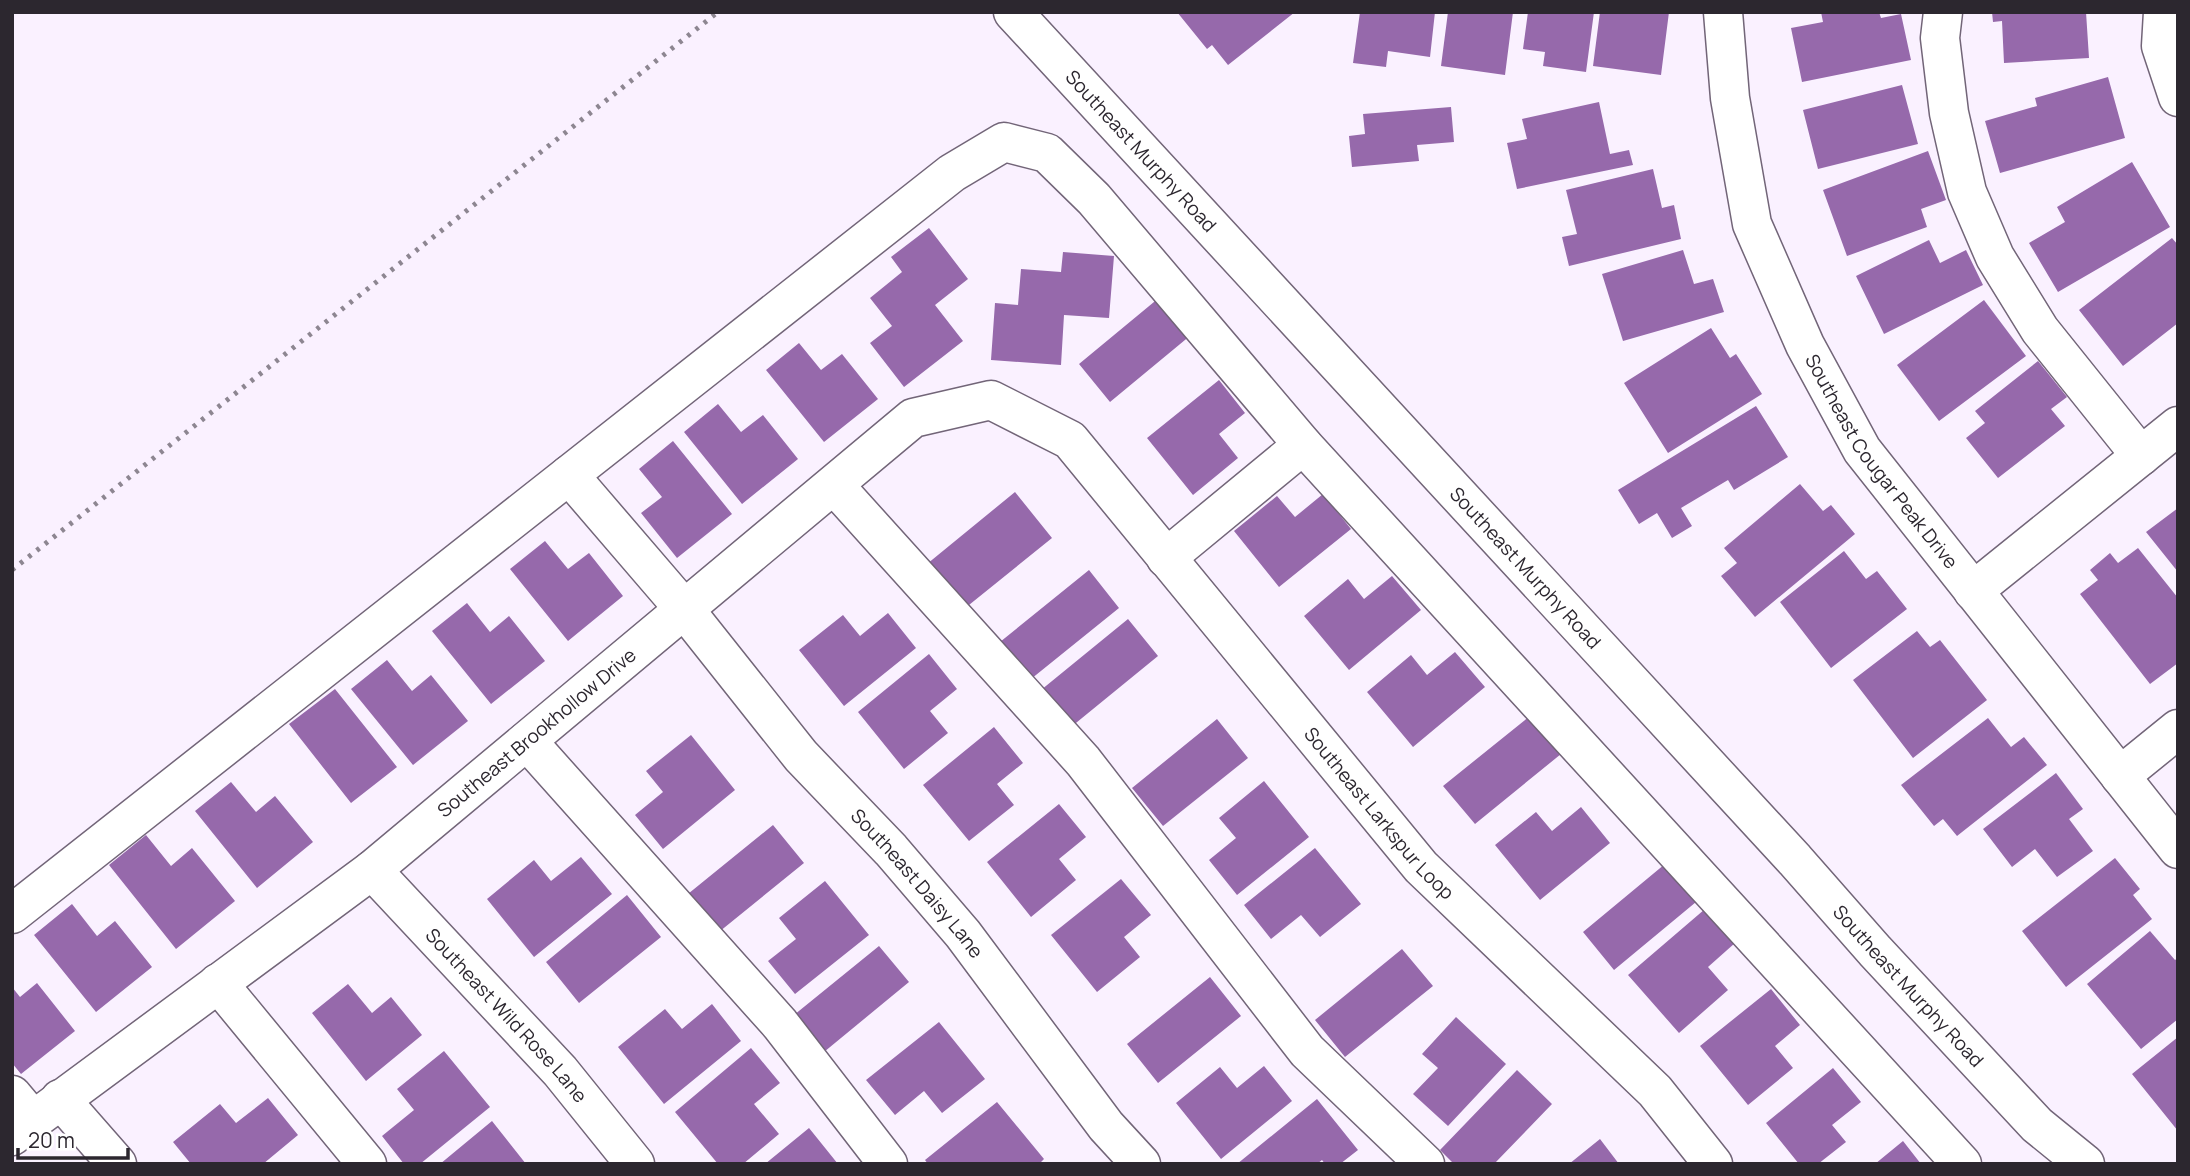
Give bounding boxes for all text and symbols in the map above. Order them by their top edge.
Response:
street label: Southeast Murphy Road [1060,64,1222,238]
street label: Southeast Cougar Peak Drive [1799,349,1964,574]
street label: Southeast Murphy Road [1444,481,1607,654]
street label: Southeast Brookhollow Drive [432,642,641,823]
street label: Southeast Larkspur Loop [1298,722,1460,905]
street label: Southeast Daisy Lane [845,803,989,963]
street label: Southeast Murphy Road [1827,899,1990,1073]
street label: Southeast Wild Rose Lane [420,922,593,1108]
scale bar [18,1116,128,1160]
text: 20 m [28,1126,75,1154]

